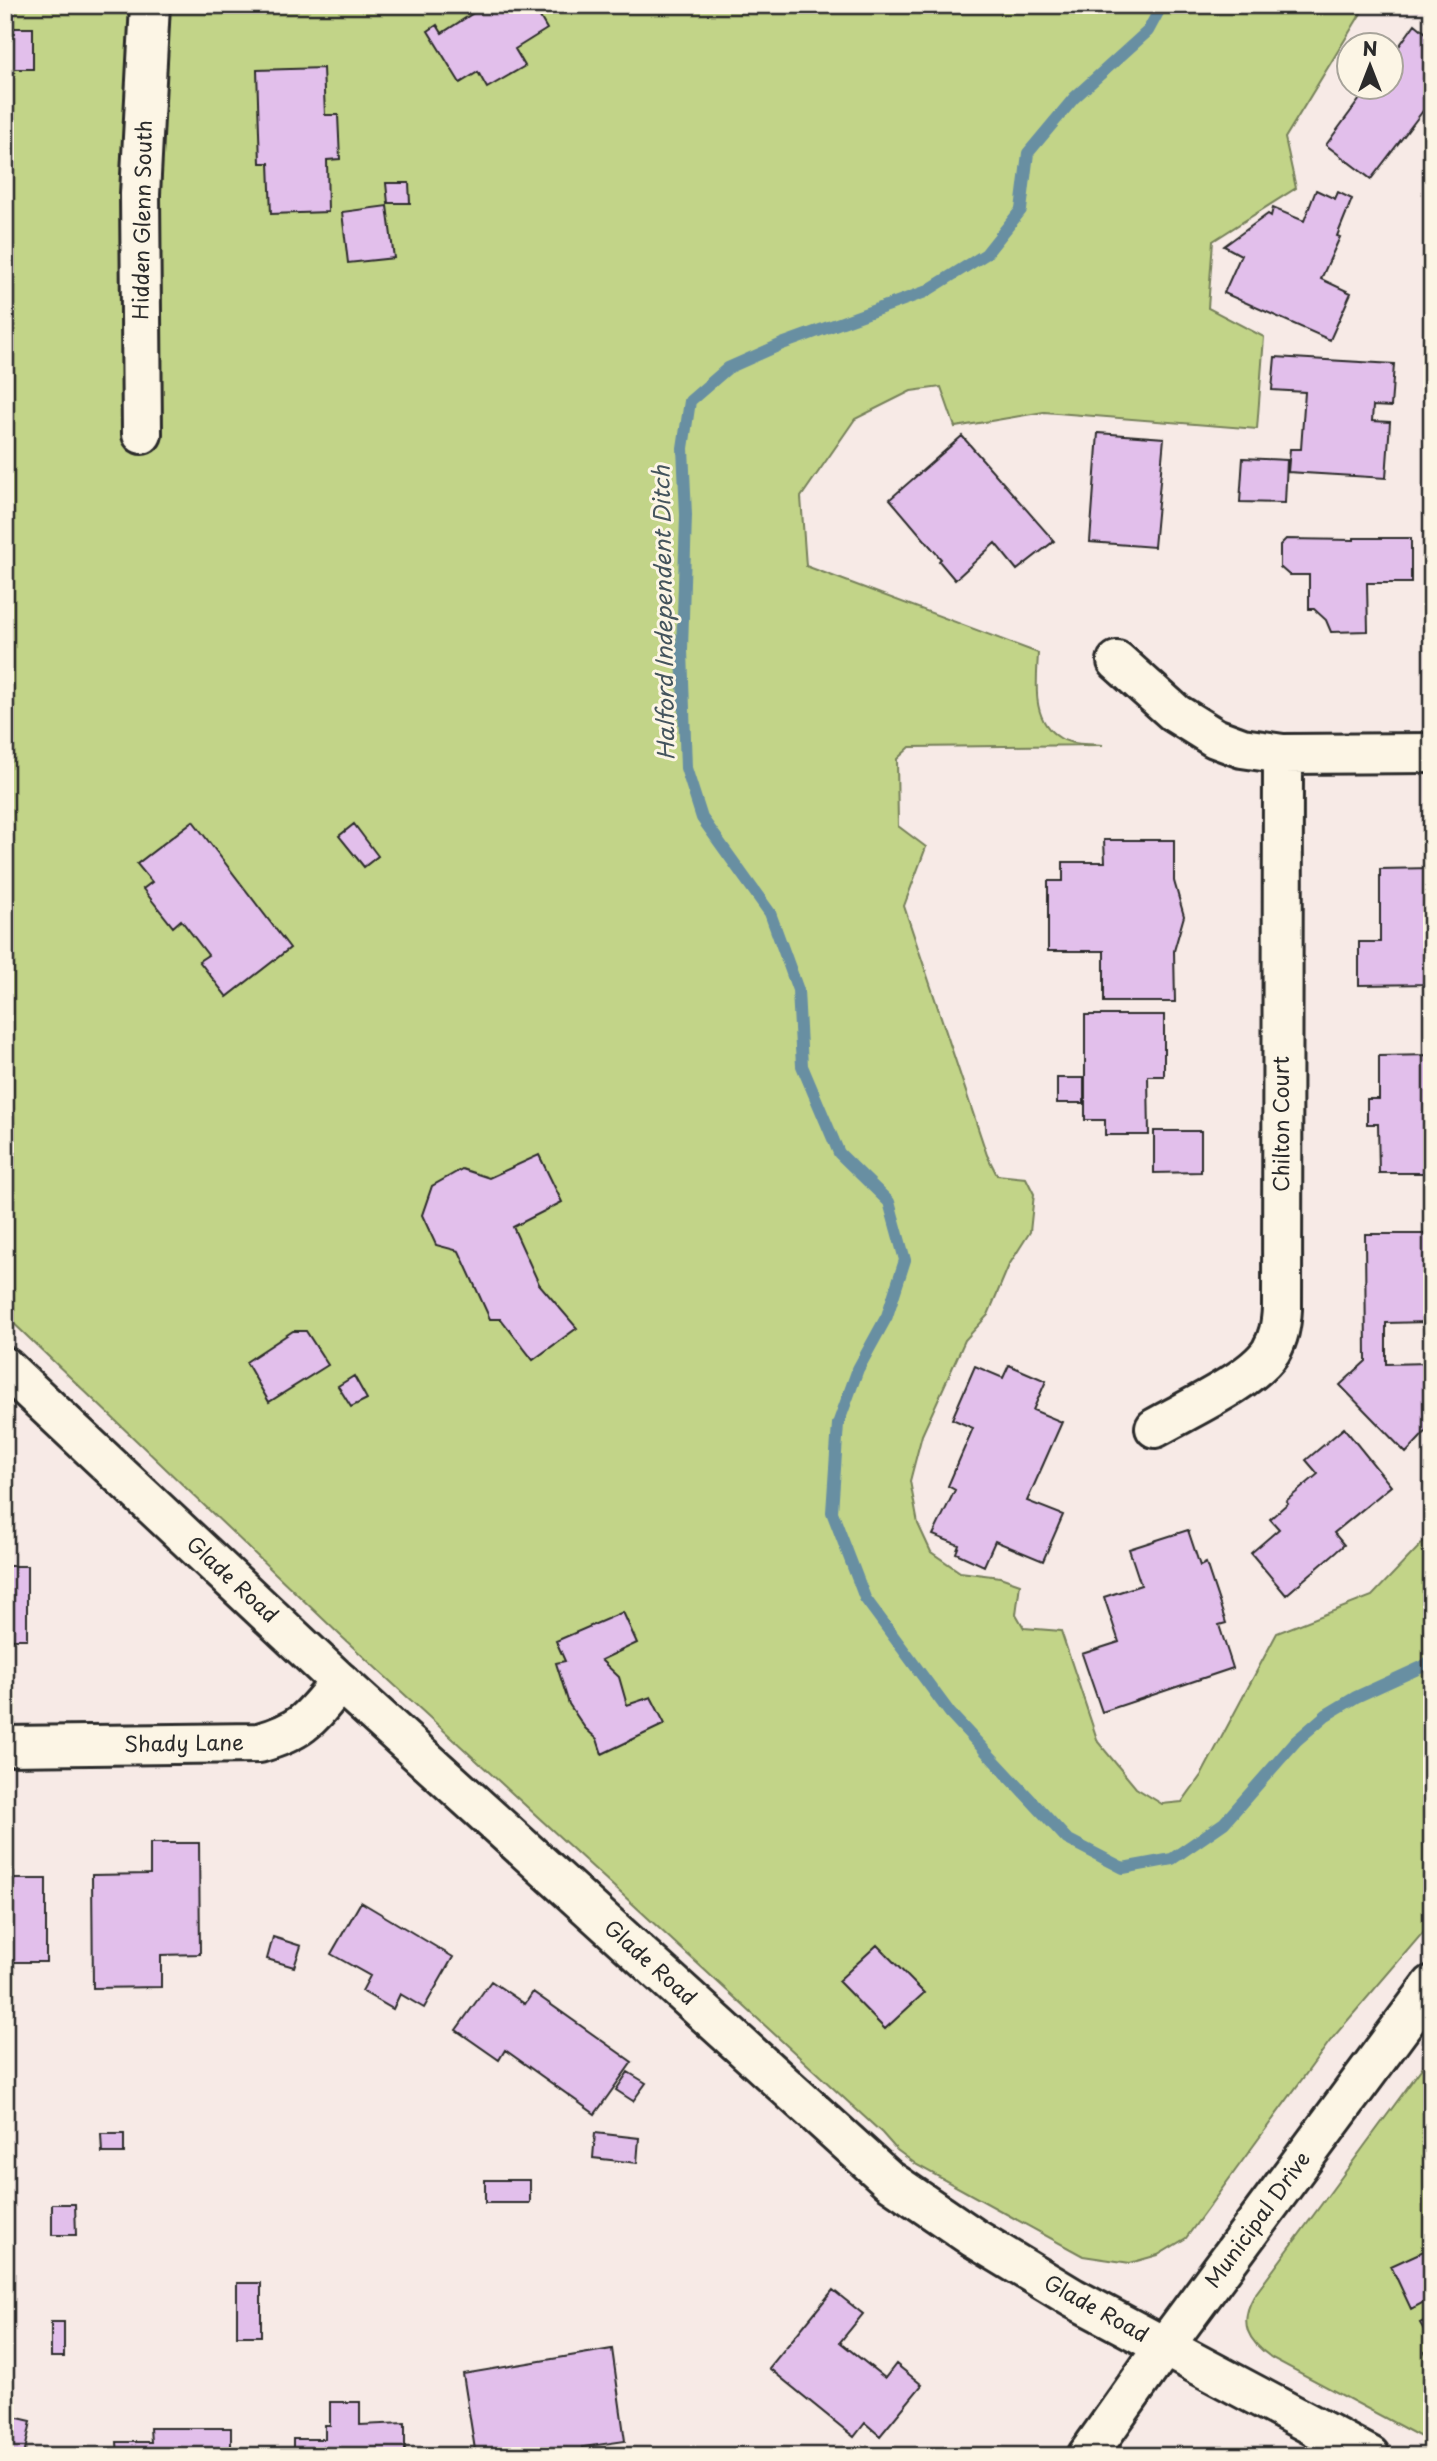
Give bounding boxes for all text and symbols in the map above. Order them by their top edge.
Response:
north arrow [1336,32,1406,102]
text: N [1362,34,1378,62]
street label: Hidden Glenn South [123,120,159,320]
water label: Halford Independent Ditch [642,465,683,761]
street label: Chilton Court [1264,1056,1296,1192]
street label: Glade Road [180,1528,286,1630]
street label: Shady Lane [124,1725,244,1759]
street label: Glade Road [598,1911,705,2012]
street label: Municipal Drive [1196,2144,1317,2294]
street label: Glade Road [1039,2265,1155,2349]

